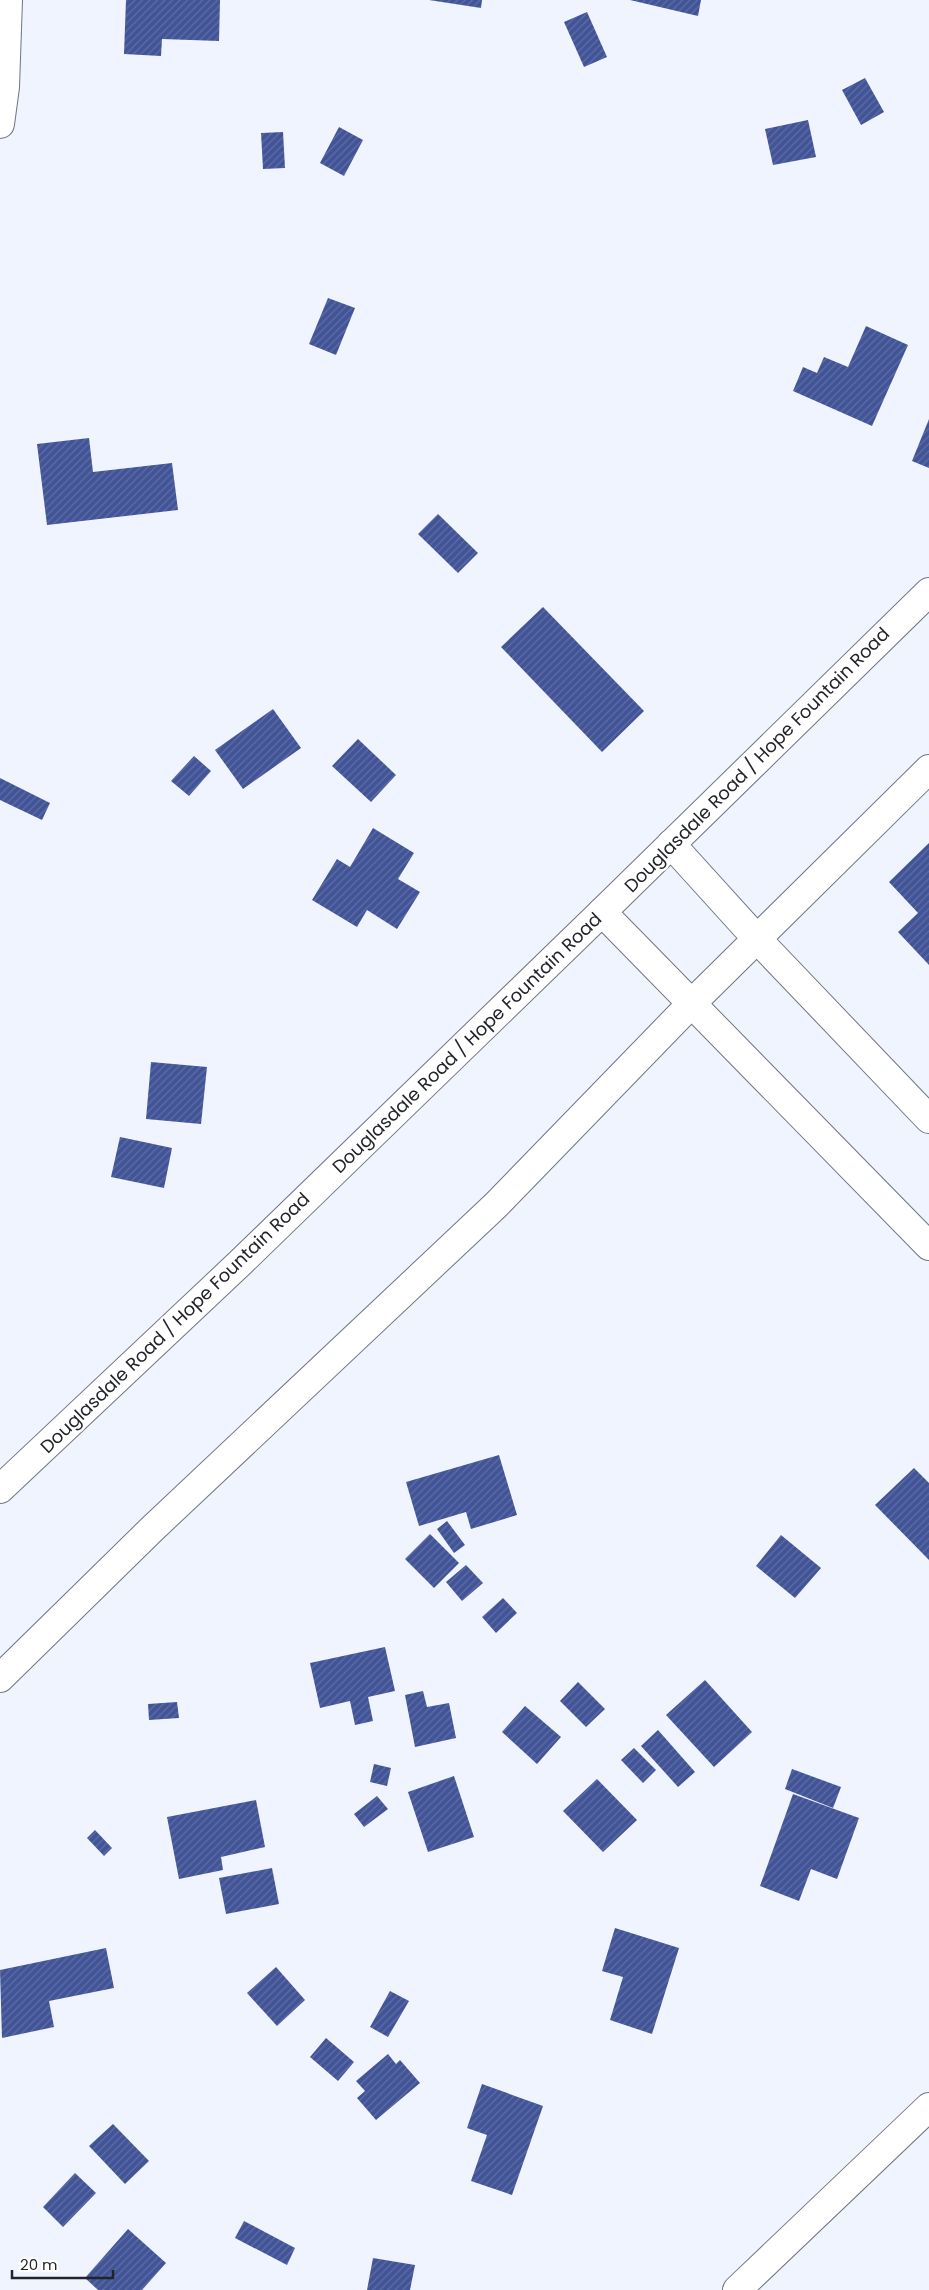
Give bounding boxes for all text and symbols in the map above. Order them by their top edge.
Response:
street label: Douglasdale Road / Hope Fountain Road [619,622,895,898]
street label: Douglasdale Road / Hope Fountain Road [326,907,607,1179]
street label: Douglasdale Road / Hope Fountain Road [34,1187,315,1459]
scale bar [12,2248,114,2280]
text: 20 m [20,2254,58,2275]

